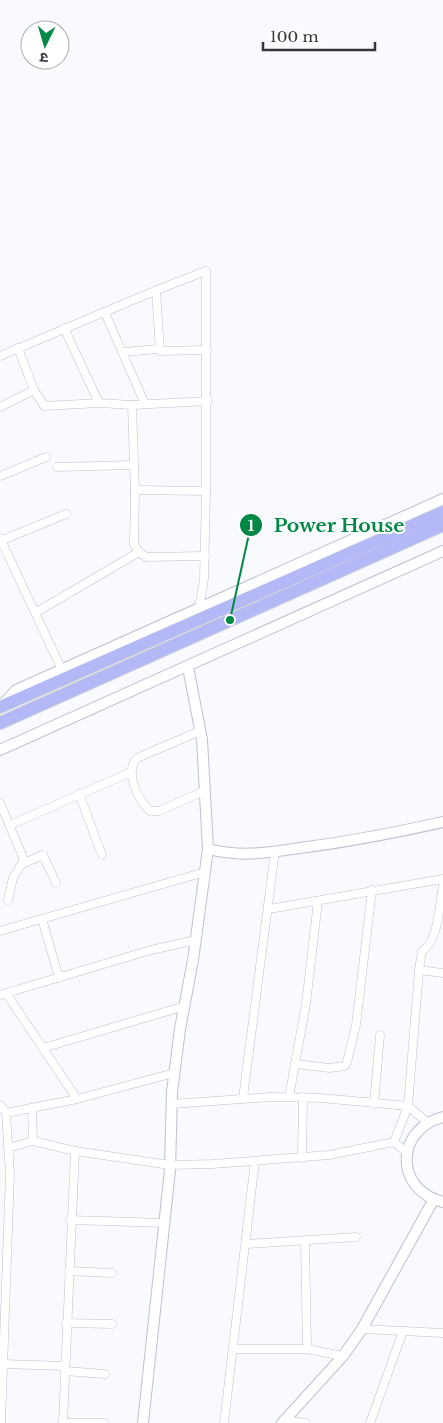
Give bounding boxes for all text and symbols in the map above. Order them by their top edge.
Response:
north arrow [20,20,70,70]
scale bar [263,20,376,52]
text: 100 m [270,27,319,46]
text: उ [38,49,49,67]
callout: Power House [238,508,414,542]
text: Power House [274,514,404,537]
text: 1 [248,516,255,535]

